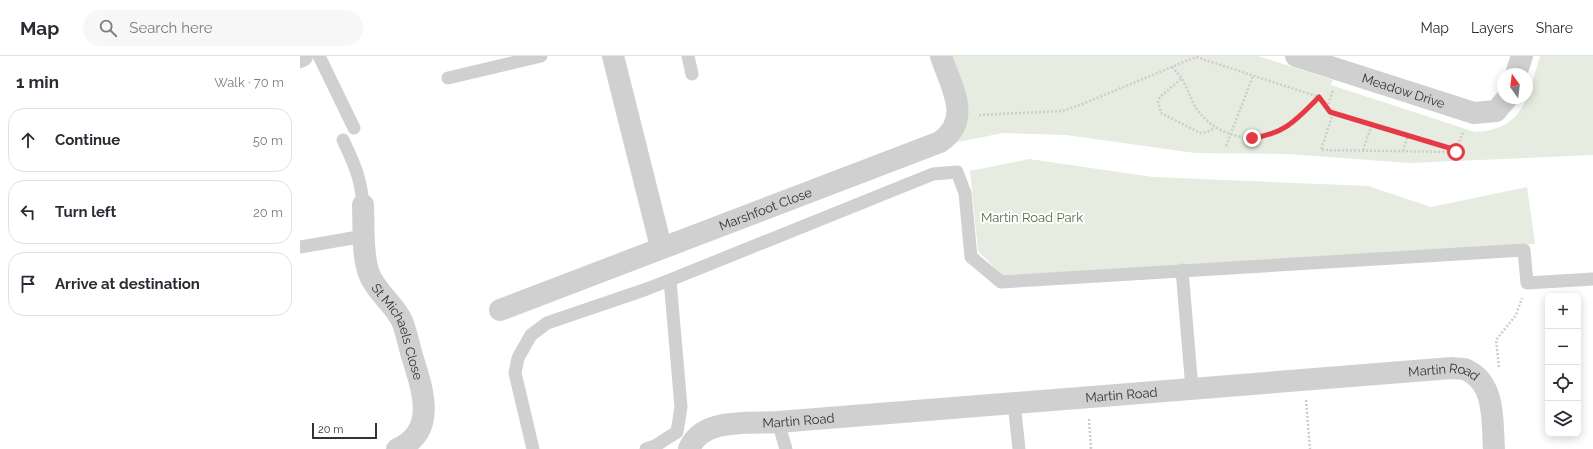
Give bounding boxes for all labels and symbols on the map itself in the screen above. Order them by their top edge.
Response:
north arrow [1497,68,1533,104]
street label: Meadow Drive [1360,70,1447,111]
route end [1243,129,1261,147]
route start [1447,143,1465,161]
street label: Marshfoot Close [717,184,814,233]
park label: Martin Road Park [981,210,1083,225]
street label: St Michaels Close [369,280,426,382]
street label: Martin Road [1408,360,1483,383]
street label: Martin Road [1085,384,1158,405]
street label: Martin Road [762,410,835,430]
scale bar [312,421,377,440]

